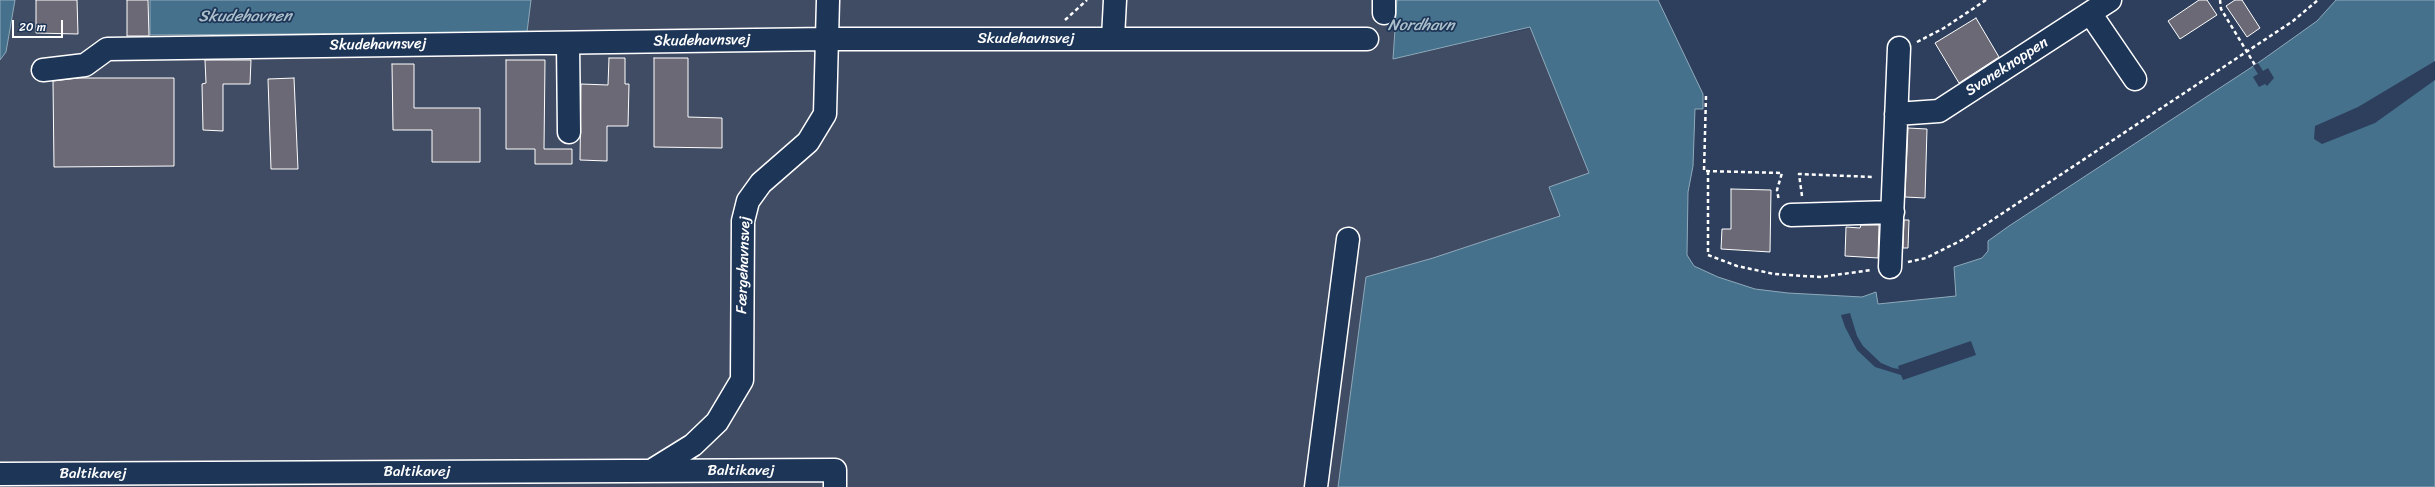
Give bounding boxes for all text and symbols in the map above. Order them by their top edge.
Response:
water label: Skudehavnen [198,7,292,27]
scale bar [14,12,65,38]
text: 20 m [19,16,46,38]
water label: Nordhavn [1388,16,1454,36]
street label: Skudehavnsvej [977,30,1075,48]
street label: Skudehavnsvej [653,31,751,51]
street label: Svaneknoppen [1962,34,2052,100]
street label: Skudehavnsvej [329,35,427,55]
street label: Færgehavnsvej [733,216,755,314]
street label: Baltikavej [707,462,775,480]
street label: Baltikavej [383,463,451,481]
street label: Baltikavej [59,465,127,483]

